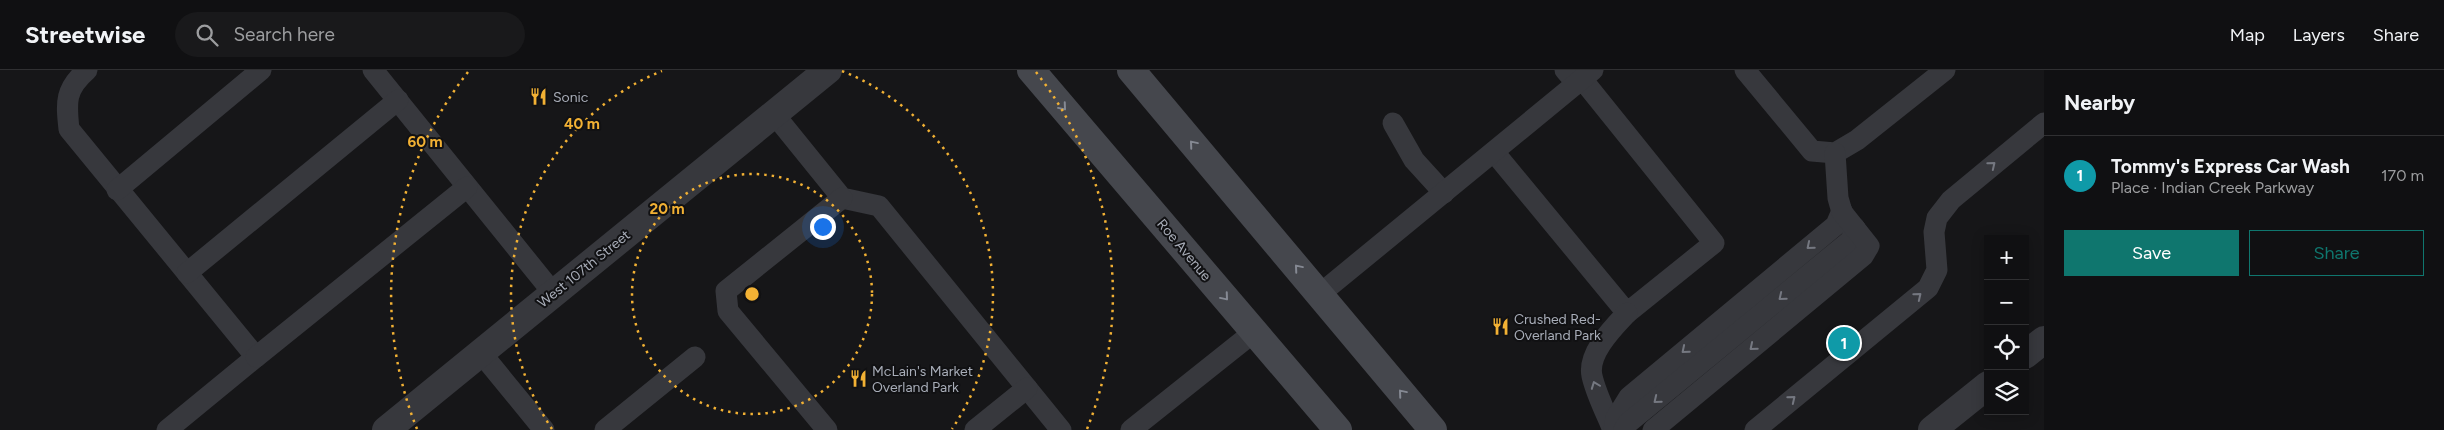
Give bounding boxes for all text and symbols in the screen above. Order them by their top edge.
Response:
search box [175,12,525,57]
text: Streetwise [25,20,145,49]
icon: search [193,21,221,49]
text: Search here [233,23,335,46]
text: Map [2230,24,2265,46]
text: Layers [2293,24,2345,46]
text: Share [2373,24,2419,46]
restaurant icon: Sonic [529,87,549,107]
place label: Sonic [553,89,589,106]
text: Nearby [2064,90,2135,115]
one-way arrow [1057,101,1065,110]
text: 40 m [564,115,600,133]
text: 60 m [407,133,443,151]
one-way arrow [1189,140,1198,149]
text: Tommy's Express Car Wash [2111,155,2350,178]
one-way arrow [1987,161,1996,170]
text: 1 [2077,166,2083,185]
text: 170 m [2381,166,2424,185]
text: Place · Indian Creek Parkway [2111,178,2314,197]
text: 20 m [649,200,685,218]
your location [810,214,836,240]
street label: Roe Avenue [1153,216,1215,285]
street label: West 107th Street [534,227,634,311]
button: Save [2064,230,2239,276]
button: Share [2249,230,2424,276]
map controls [1984,235,2029,415]
button: + [1984,235,2029,280]
one-way arrow [1807,241,1816,250]
one-way arrow [1295,265,1303,274]
button: − [1984,280,2029,325]
centre of rings [743,285,761,303]
one-way arrow [1779,291,1788,300]
one-way arrow [1219,292,1228,301]
one-way arrow [1912,293,1921,302]
place label: Crushed Red- Overland Park [1514,311,1601,344]
restaurant icon: Crushed Red- Overland Park [1490,317,1510,337]
pin: 1 [1828,324,1860,362]
button: locate [1984,325,2029,370]
one-way arrow [1750,342,1759,351]
one-way arrow [1682,344,1691,353]
place label: McLain's Market Overland Park [872,363,973,396]
restaurant icon: McLain's Market Overland Park [848,369,868,389]
button: layers [1984,370,2029,415]
one-way arrow [1591,381,1601,389]
one-way arrow [1399,389,1408,398]
one-way arrow [1654,394,1663,402]
one-way arrow [1787,396,1796,405]

